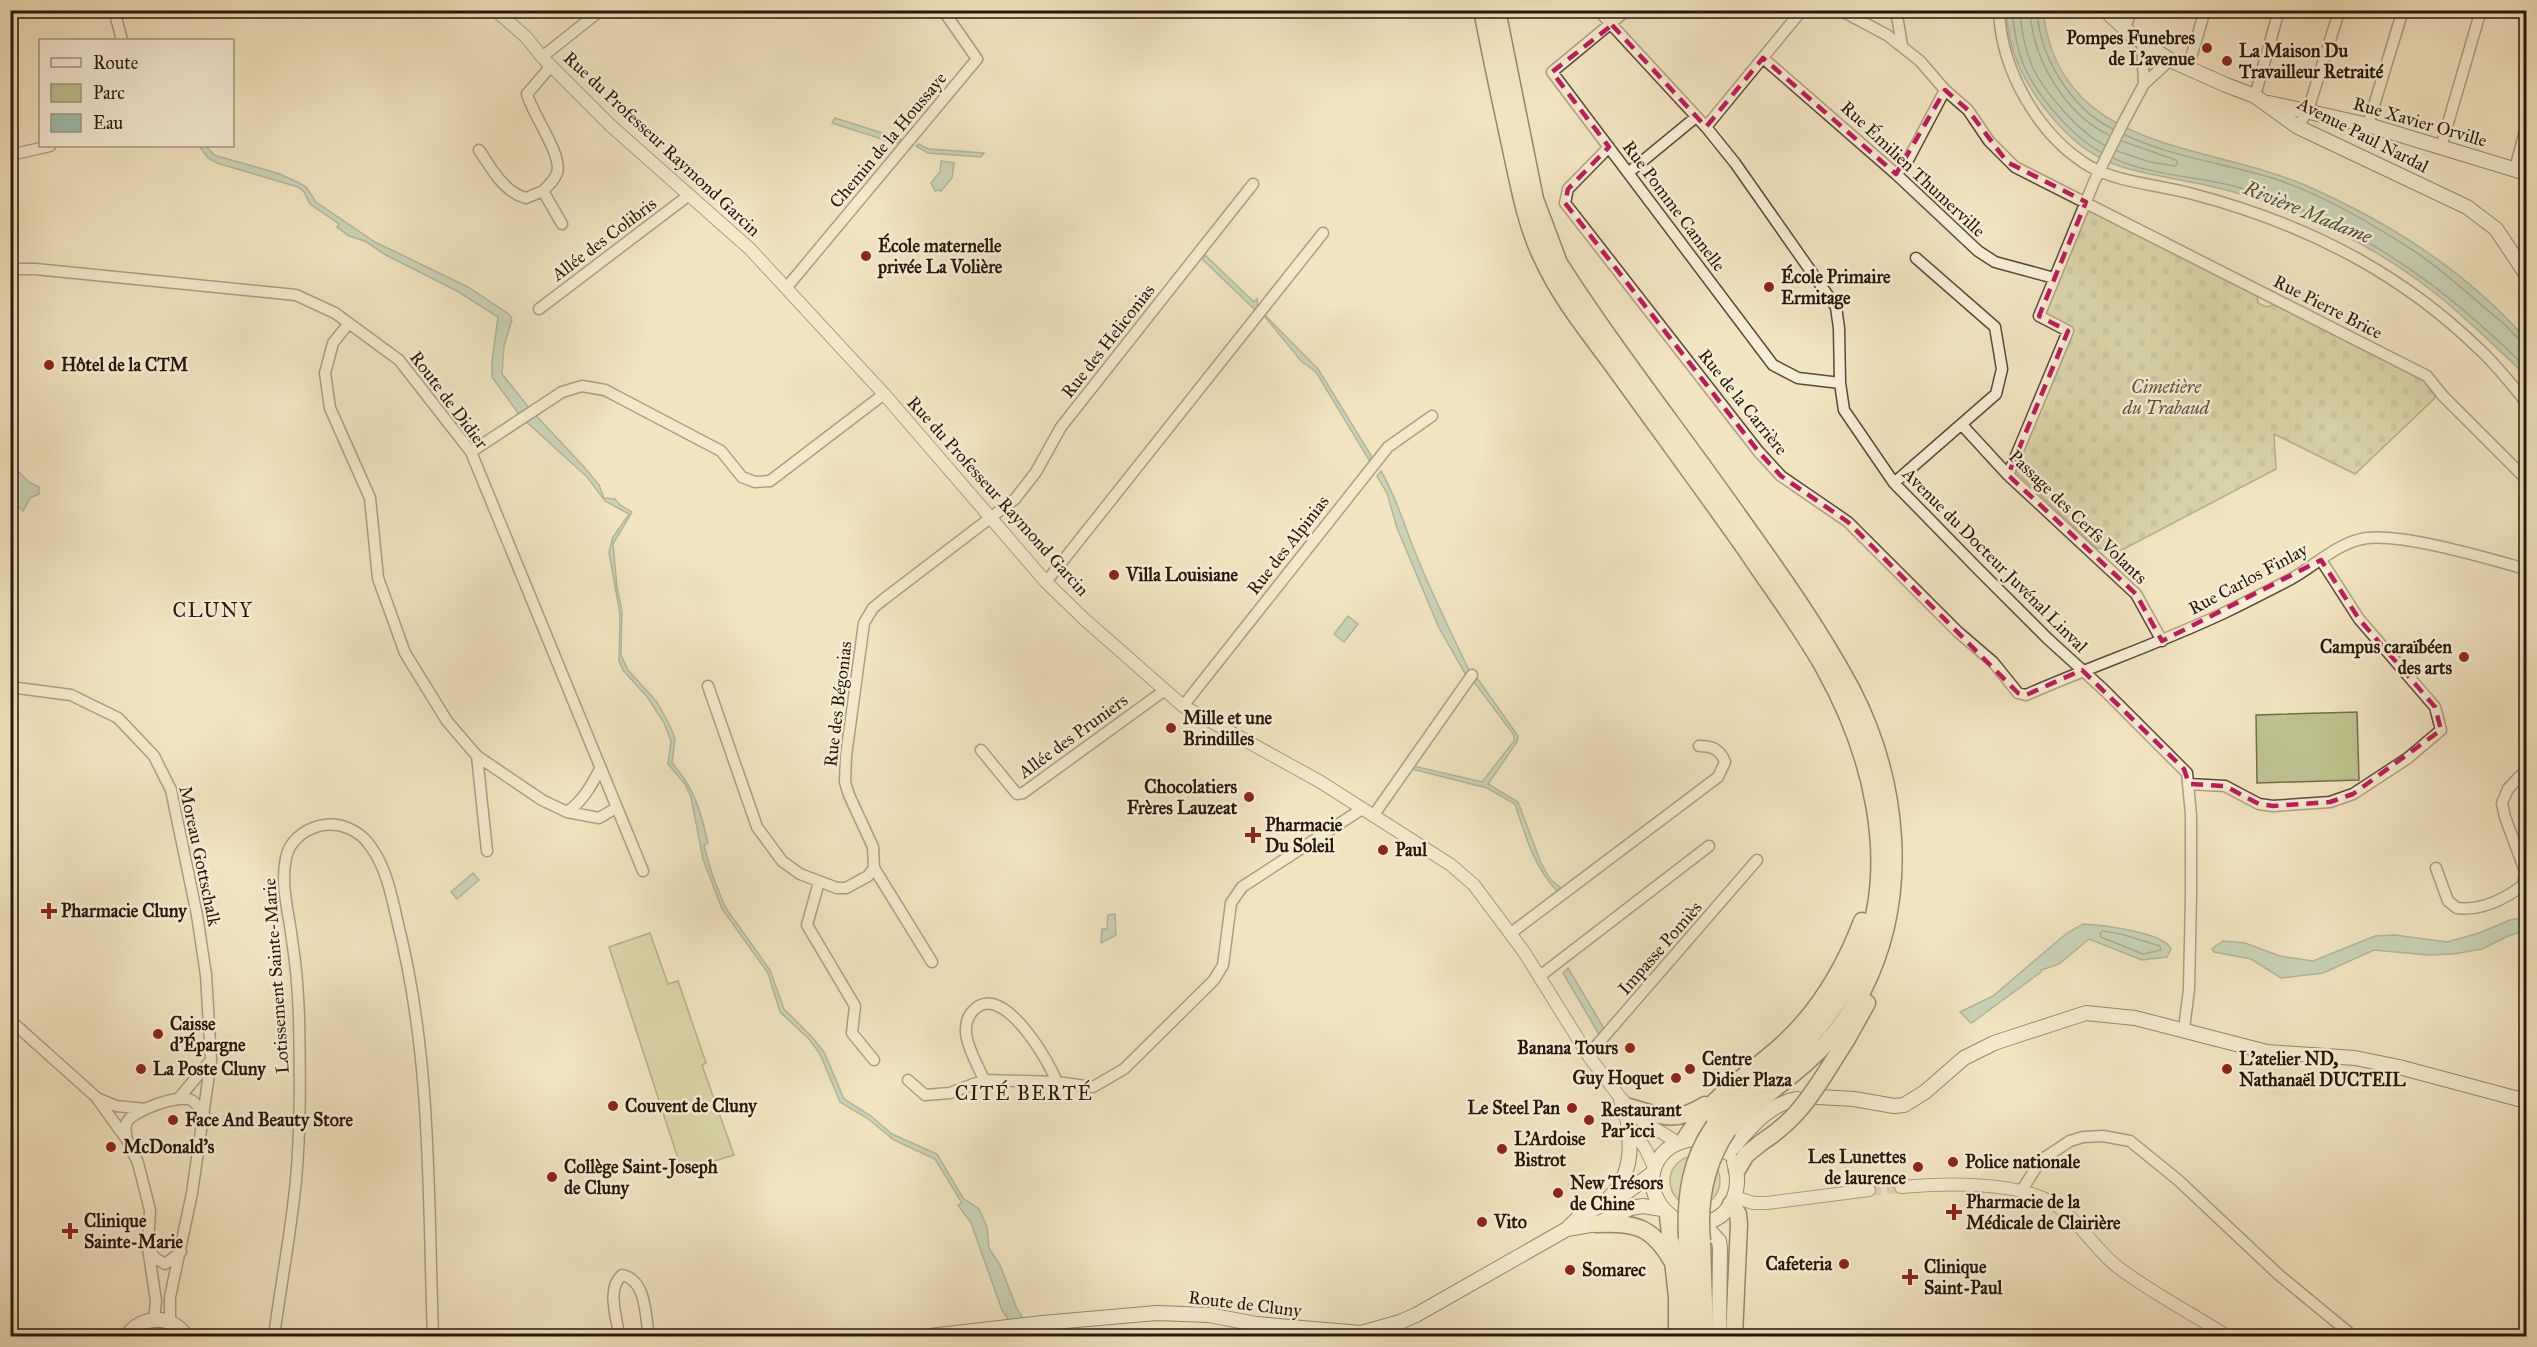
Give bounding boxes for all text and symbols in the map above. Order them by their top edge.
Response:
place label: Pompes Funebres de L'avenue [2066,27,2196,70]
legend [39,39,234,147]
place label: La Maison Du Travailleur Retraité [2238,40,2384,83]
marker: Pompes Funebres de L'avenue [2200,41,2214,55]
street label: Rue du Professeur Raymond Garcin [559,47,765,241]
text: Route [93,52,138,74]
marker: La Maison Du Travailleur Retraité [2220,54,2234,68]
street label: Chemin de la Houssaye [825,68,951,212]
text: Parc [93,82,125,104]
street label: Avenue Paul Nardal [2293,92,2432,178]
street label: Rue Xavier Orville [2351,92,2489,152]
street label: Rue Émilien Thumerville [1836,95,1991,242]
text: Eau [93,112,123,134]
street label: Rue Pomme Cannelle [1618,136,1730,276]
water label: Rivière Madame [2240,175,2376,249]
street label: Allée des Colibris [546,192,661,286]
place label: École maternelle privée La Volière [877,232,1003,279]
marker: École maternelle privée La Volière [859,249,873,263]
place label: École Primaire Ermitage [1781,263,1891,310]
street label: Rue Pierre Brice [2270,270,2386,344]
street label: Rue des Heliconias [1057,280,1159,402]
marker: École Primaire Ermitage [1762,280,1776,294]
street label: Rue de la Carrière [1694,345,1792,459]
street label: Route de Didier [405,347,493,453]
place label: Hôtel de la CTM [61,354,189,376]
marker: Hôtel de la CTM [42,358,56,372]
park label: Cimetière du Trabaud [2122,376,2211,419]
street label: Rue du Professeur Raymond Garcin [902,392,1094,601]
street label: Passage des Cerfs Volants [2004,445,2152,589]
street label: Avenue du Docteur Juvénal Linval [1896,462,2092,658]
street label: Rue des Alpinias [1242,491,1334,599]
street label: Rue Carlos Finlay [2185,538,2312,620]
place label: Villa Louisiane [1125,564,1239,586]
marker: Villa Louisiane [1107,568,1121,582]
district label: CLUNY [173,598,253,622]
place label: Campus caraïbéen des arts [2320,636,2452,679]
street label: Rue des Bégonias [819,640,858,768]
marker: Campus caraïbéen des arts [2457,650,2471,664]
street label: Allée des Pruniers [1013,689,1132,784]
place label: Mille et une Brindilles [1183,707,1273,750]
marker: Mille et une Brindilles [1164,721,1178,735]
place label: Chocolatiers Frères Lauzeat [1127,776,1238,819]
street label: Moreau Gottschalk [174,784,226,929]
marker: Chocolatiers Frères Lauzeat [1242,790,1256,804]
place label: Pharmacie Du Soleil [1265,814,1343,857]
marker: Pharmacie Du Soleil [1246,828,1260,842]
place label: Paul [1395,839,1428,861]
marker: Paul [1376,843,1390,857]
street label: Lotissement Sainte-Marie [258,877,294,1075]
street label: Impasse Pomiès [1613,897,1707,999]
place label: Pharmacie Cluny [61,900,188,923]
marker: Pharmacie Cluny [42,904,56,918]
place label: Caisse d'Épargne [170,1013,246,1057]
marker: Caisse d'Épargne [151,1027,165,1041]
place label: Banana Tours [1517,1037,1618,1059]
marker: Banana Tours [1623,1041,1637,1055]
place label: Centre Didier Plaza [1702,1048,1792,1091]
place label: L'atelier ND, Nathanaël DUCTEIL [2239,1048,2406,1091]
place label: La Poste Cluny [153,1058,267,1081]
marker: La Poste Cluny [134,1062,148,1076]
marker: Centre Didier Plaza [1683,1062,1697,1076]
marker: L'atelier ND, Nathanaël DUCTEIL [2220,1062,2234,1076]
place label: Guy Hoquet [1572,1067,1665,1090]
marker: Guy Hoquet [1669,1071,1683,1085]
district label: CITÉ BERTÉ [955,1079,1093,1105]
place label: Couvent de Cluny [625,1095,758,1118]
place label: Le Steel Pan [1468,1097,1560,1119]
marker: Couvent de Cluny [606,1099,620,1113]
place label: Restaurant Par'icci [1601,1099,1682,1142]
marker: Le Steel Pan [1565,1101,1579,1115]
place label: Face And Beauty Store [185,1109,353,1132]
marker: Face And Beauty Store [166,1113,180,1127]
marker: Restaurant Par'icci [1582,1113,1596,1127]
place label: L'Ardoise Bistrot [1514,1128,1586,1171]
place label: McDonald's [123,1136,215,1158]
marker: McDonald's [104,1140,118,1154]
marker: L'Ardoise Bistrot [1495,1142,1509,1156]
place label: Les Lunettes de laurence [1808,1146,1907,1189]
place label: Police nationale [1965,1151,2081,1173]
marker: Police nationale [1946,1155,1960,1169]
place label: Collège Saint-Joseph de Cluny [564,1156,719,1200]
marker: Les Lunettes de laurence [1911,1160,1925,1174]
marker: Collège Saint-Joseph de Cluny [545,1170,559,1184]
place label: New Trésors de Chine [1570,1172,1664,1215]
marker: New Trésors de Chine [1551,1186,1565,1200]
place label: Pharmacie de la Médicale de Clairière [1966,1191,2121,1234]
marker: Pharmacie de la Médicale de Clairière [1947,1205,1961,1219]
place label: Clinique Sainte-Marie [84,1210,184,1253]
place label: Vito [1493,1211,1527,1233]
marker: Vito [1475,1215,1489,1229]
marker: Clinique Sainte-Marie [61,1222,79,1240]
place label: Cafeteria [1766,1253,1832,1275]
place label: Clinique Saint-Paul [1924,1256,2003,1299]
marker: Cafeteria [1837,1257,1851,1271]
place label: Somarec [1582,1259,1646,1281]
marker: Somarec [1563,1263,1577,1277]
marker: Clinique Saint-Paul [1901,1268,1919,1286]
street label: Route de Cluny [1187,1286,1303,1322]

